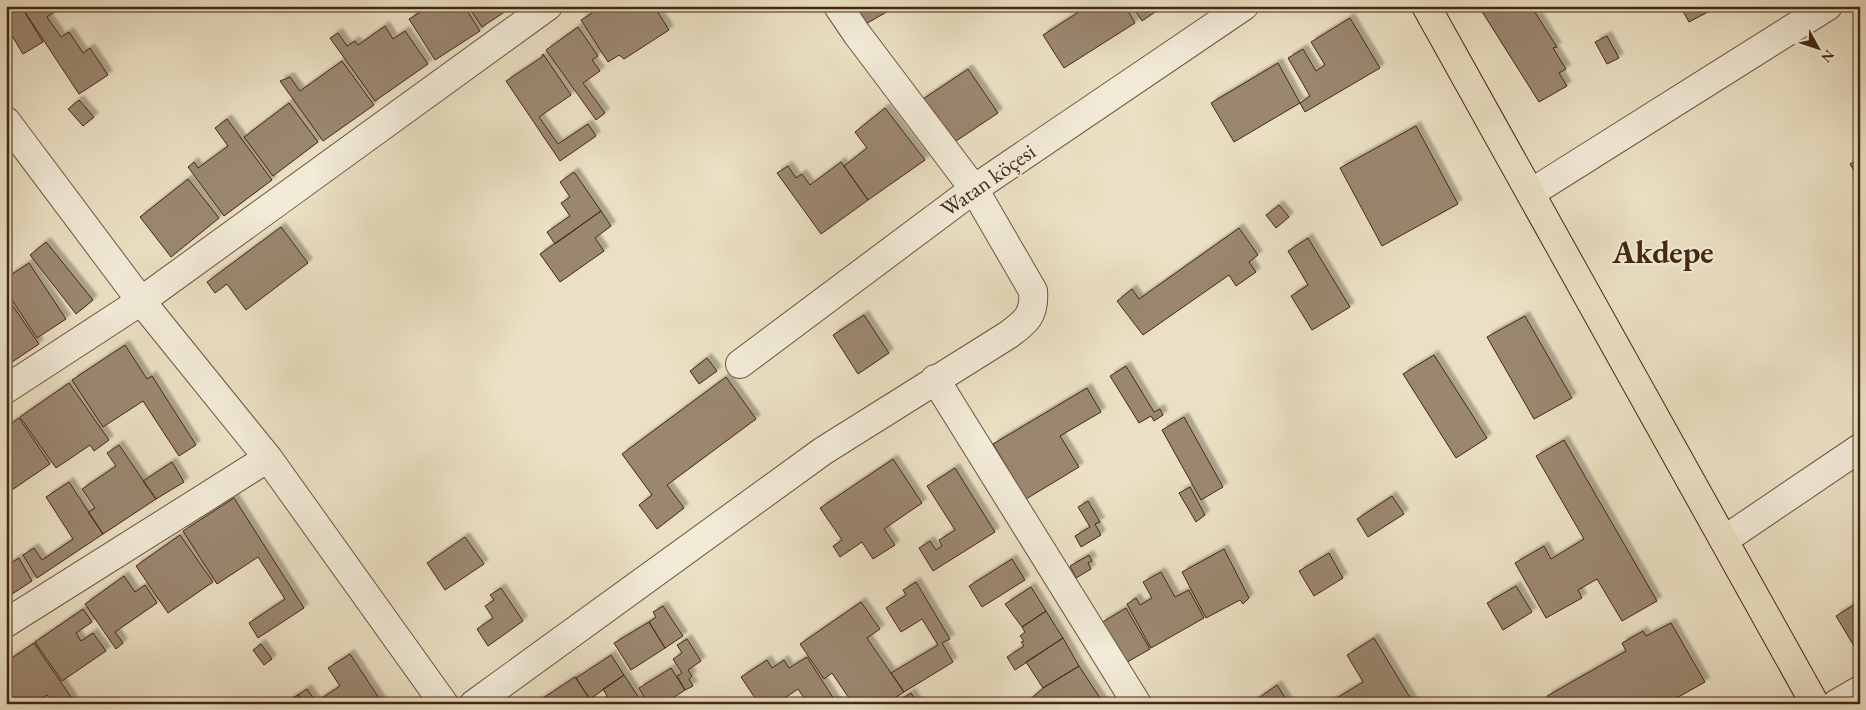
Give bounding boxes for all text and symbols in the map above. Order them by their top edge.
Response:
north arrow [1794,22,1844,72]
text: N [1817,46,1838,67]
street label: Watan köçesi [935,137,1041,223]
district label: Akdepe [1611,231,1714,273]

